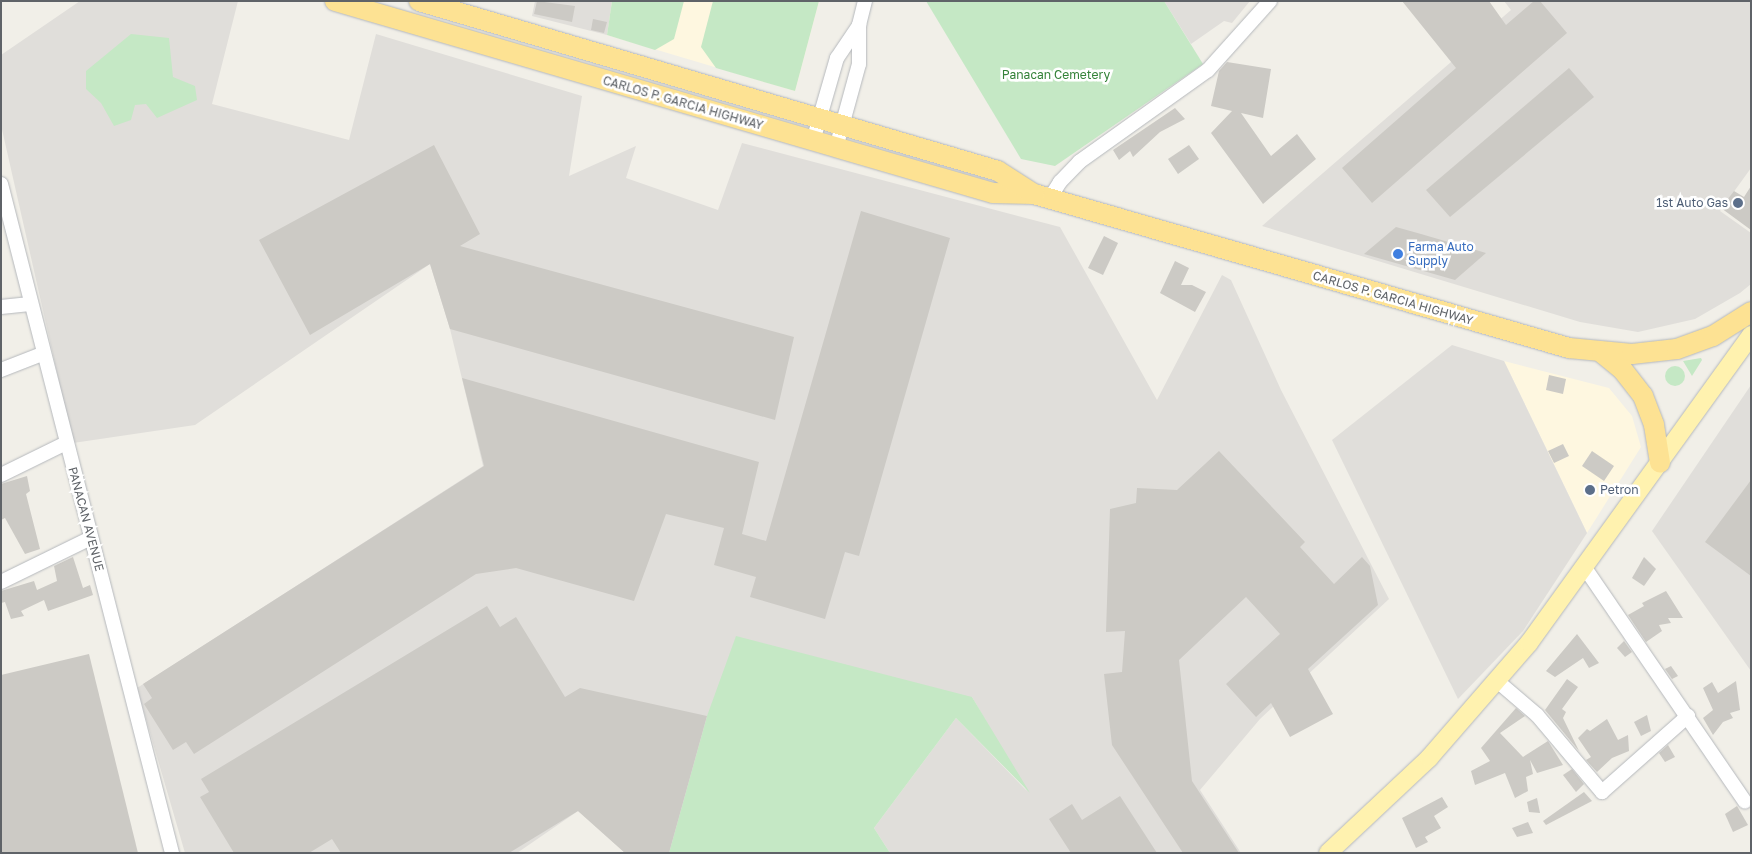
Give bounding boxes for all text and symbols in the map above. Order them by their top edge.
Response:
park label: Panacan Cemetery [1002,68,1110,82]
street label: CARLOS P. GARCIA HIGHWAY [601,73,765,133]
place label: 1st Auto Gas [1656,196,1728,210]
marker: 1st Auto Gas [1732,197,1744,209]
place label: Farma Auto Supply [1408,240,1474,268]
marker: Farma Auto Supply [1392,248,1404,260]
street label: CARLOS P. GARCIA HIGHWAY [1311,268,1475,328]
street label: PANACAN AVENUE [65,465,107,573]
place label: Petron [1600,483,1639,497]
marker: Petron [1584,484,1596,496]

